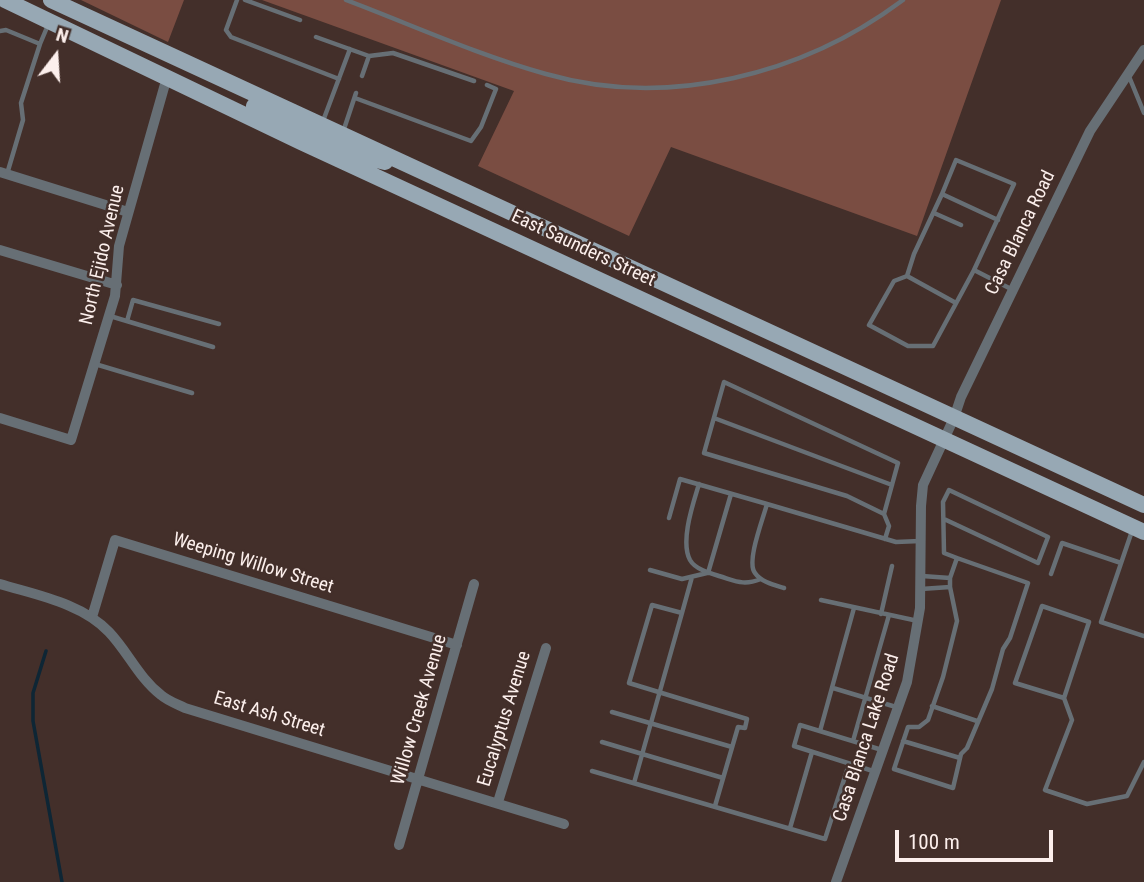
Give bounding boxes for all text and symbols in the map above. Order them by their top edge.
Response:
north arrow [21,21,91,91]
text: N [53,23,71,48]
street label: Casa Blanca Road [981,167,1061,299]
street label: North Ejido Avenue [76,183,130,327]
street label: East Saunders Street [507,206,659,292]
street label: Weeping Willow Street [170,529,336,599]
street label: Willow Creek Avenue [388,632,452,788]
street label: Eucalyptus Avenue [474,648,536,790]
street label: Casa Blanca Lake Road [829,651,905,825]
street label: East Ash Street [211,687,327,743]
scale bar [899,816,1056,860]
text: 100 m [908,830,960,854]

